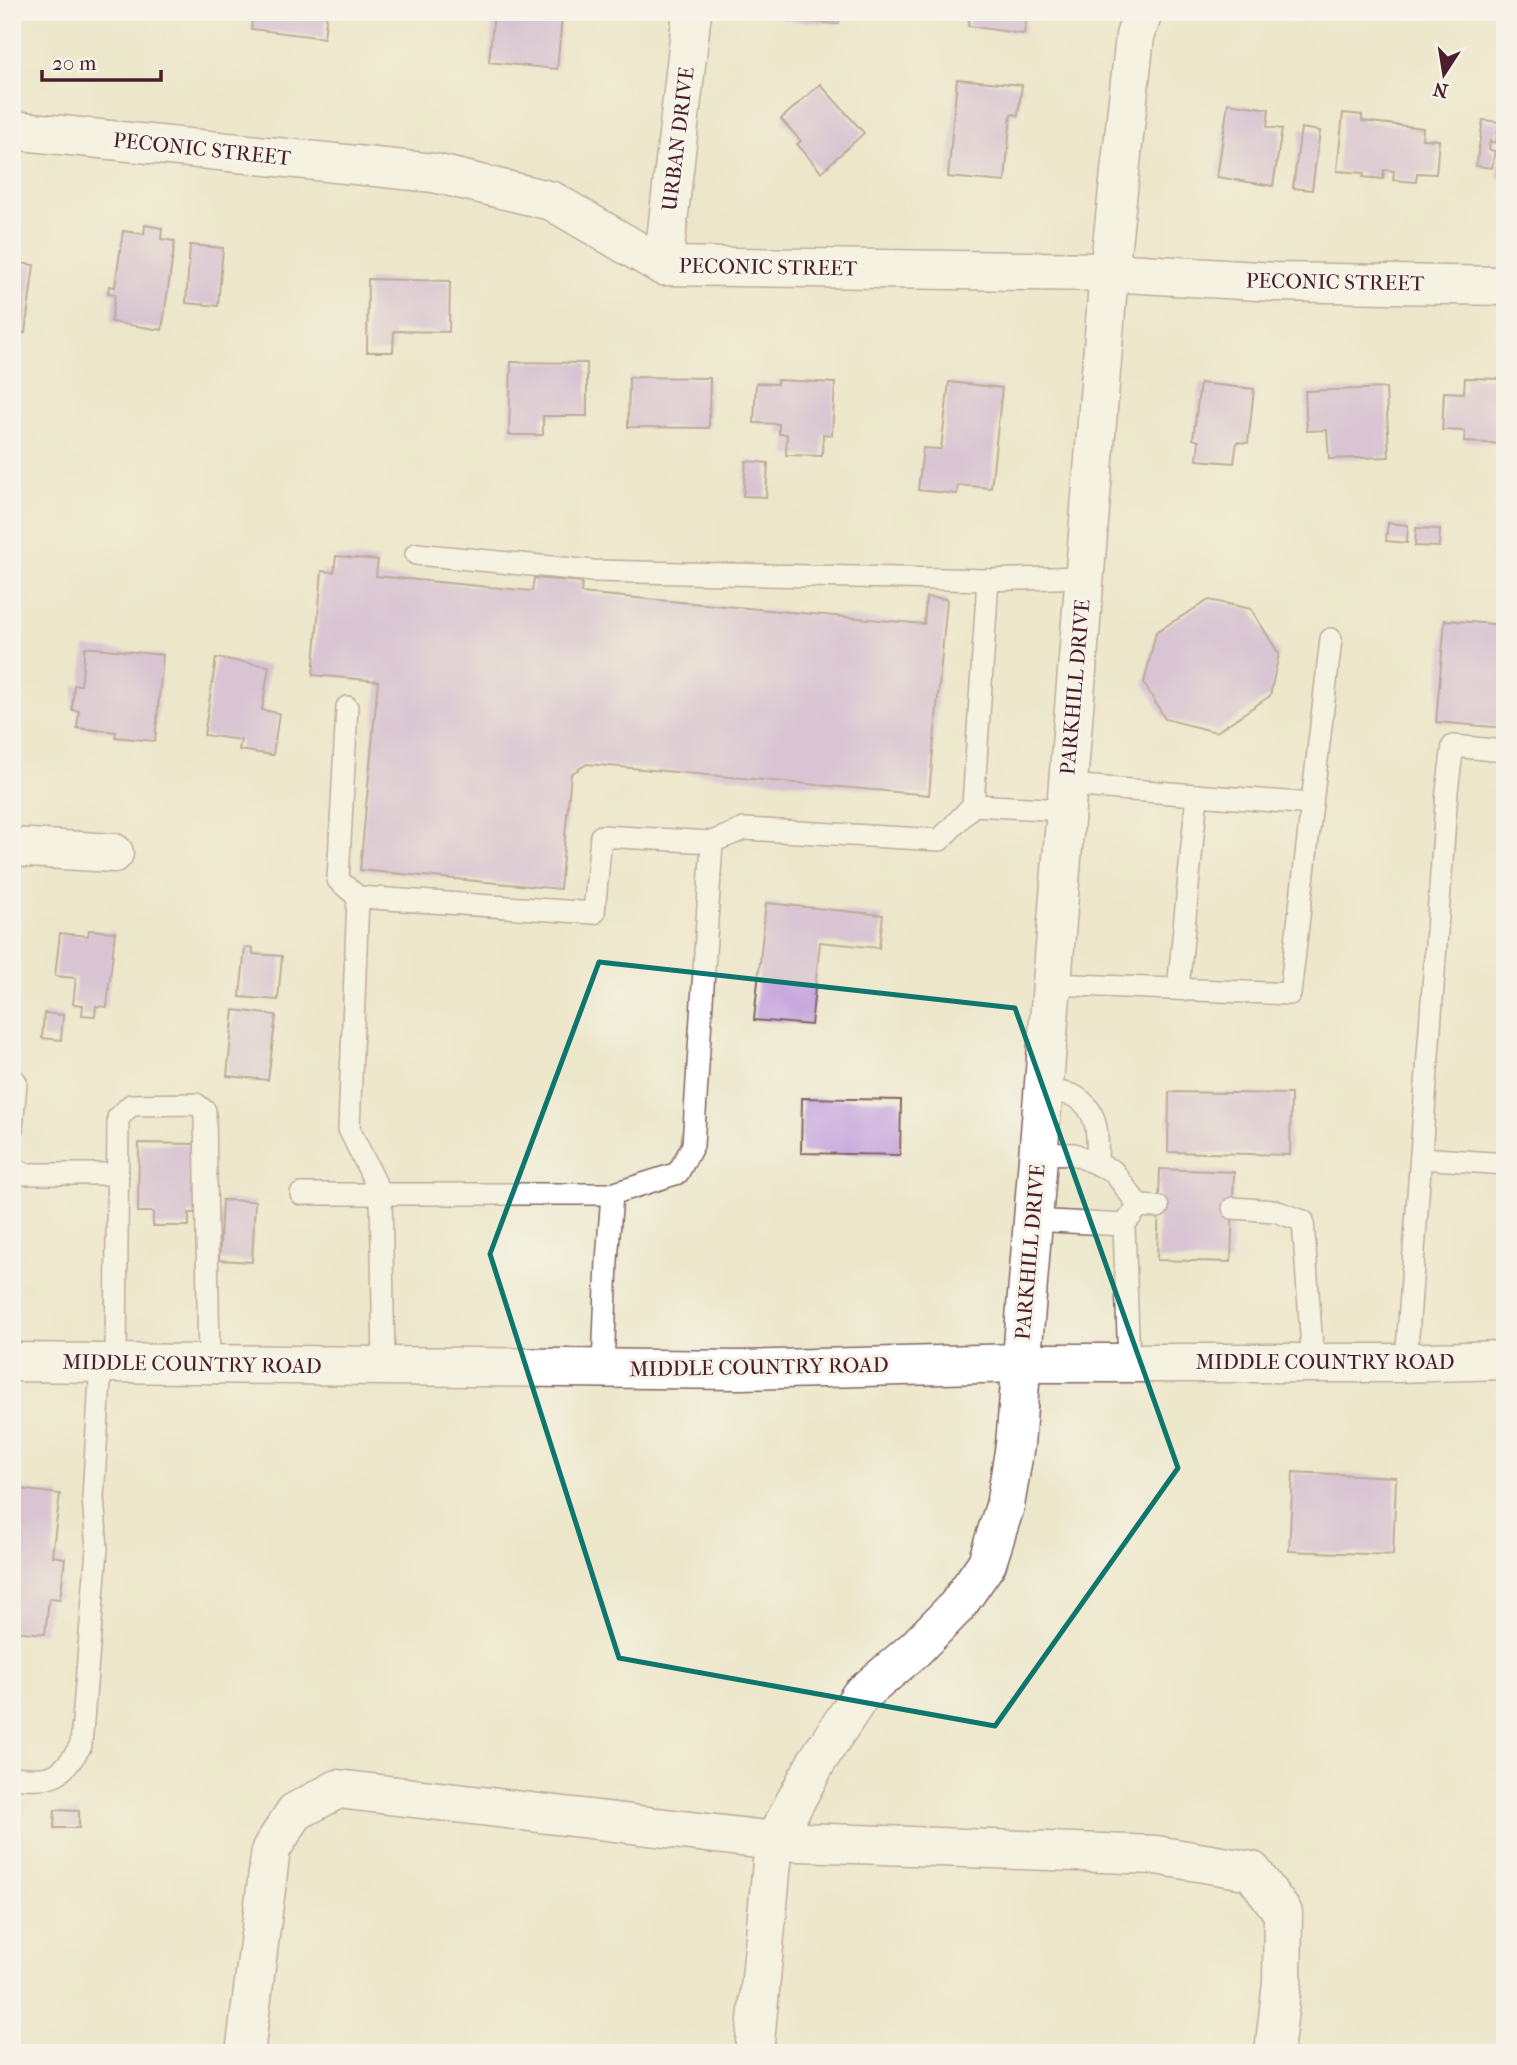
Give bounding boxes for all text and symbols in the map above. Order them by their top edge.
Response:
scale bar [42,38,161,82]
north arrow [1408,38,1478,108]
text: 20 m [52,51,97,75]
street label: URBAN DRIVE [657,65,699,212]
text: N [1431,77,1450,102]
street label: PECONIC STREET [112,128,293,170]
street label: PECONIC STREET [679,253,858,281]
street label: PECONIC STREET [1246,268,1425,296]
street label: PARKHILL DRIVE [1055,598,1095,776]
street label: PARKHILL DRIVE [1010,1163,1050,1341]
street label: MIDDLE COUNTRY ROAD [62,1350,322,1378]
street label: MIDDLE COUNTRY ROAD [1195,1350,1455,1374]
street label: MIDDLE COUNTRY ROAD [629,1353,889,1381]

